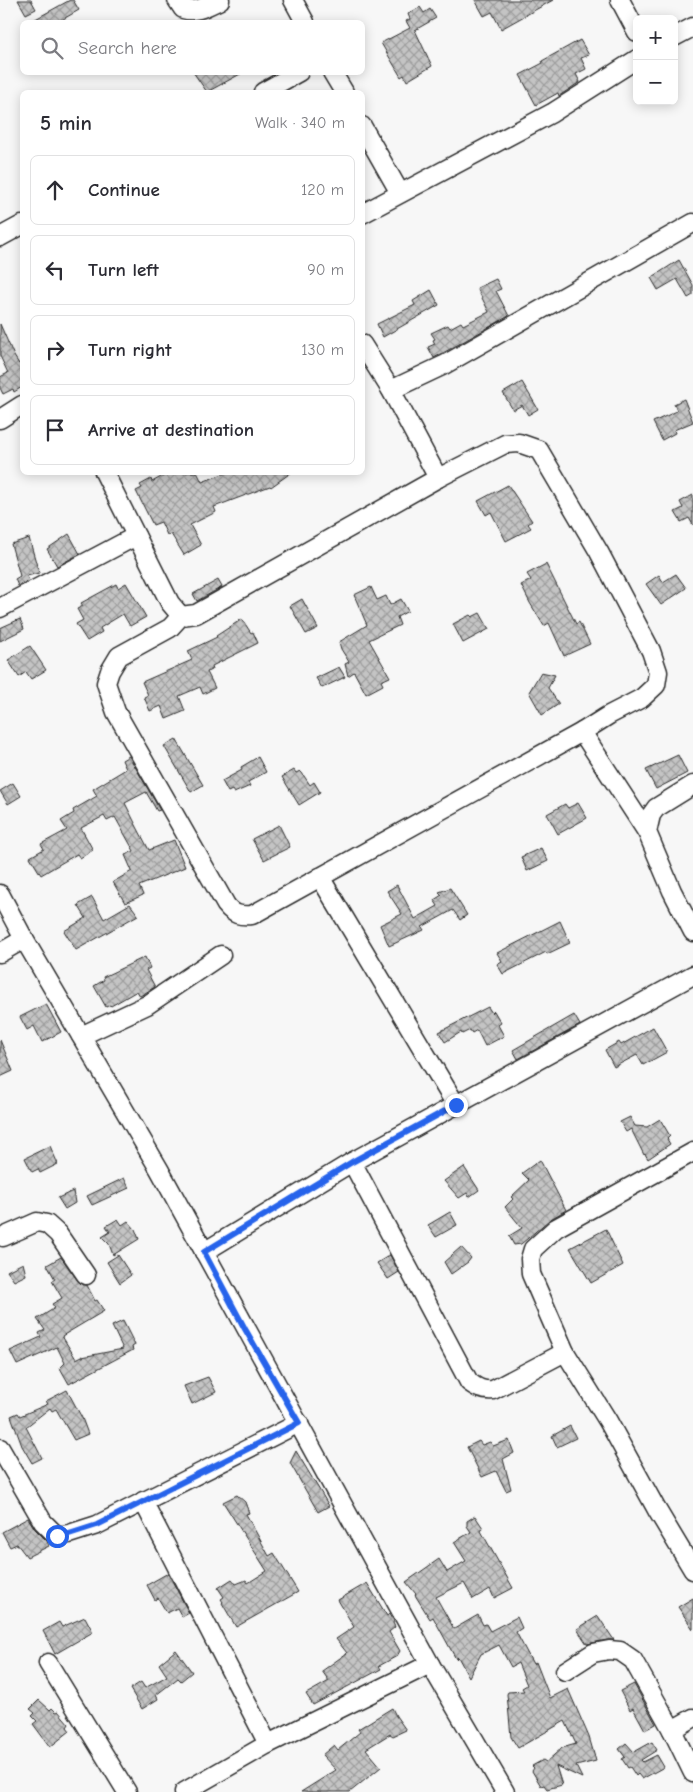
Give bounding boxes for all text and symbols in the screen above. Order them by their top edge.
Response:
map controls [633,15,678,105]
button: + [633,15,678,60]
search box [20,20,365,75]
icon: search [38,34,66,62]
text: Search here [78,37,177,59]
button: − [633,60,678,105]
text: 5 min [40,111,92,135]
text: Walk · 340 m [255,114,345,132]
icon: ahead [41,176,69,204]
text: Continue [88,179,160,201]
text: 120 m [301,181,344,199]
icon: left [41,256,69,284]
text: Turn left [88,259,159,281]
text: 90 m [307,261,344,279]
icon: right [41,336,69,364]
text: Turn right [88,339,172,361]
text: 130 m [301,341,344,359]
icon: arrive [41,416,69,444]
text: Arrive at destination [88,419,254,441]
route end [445,1094,468,1117]
route start [46,1525,69,1548]

